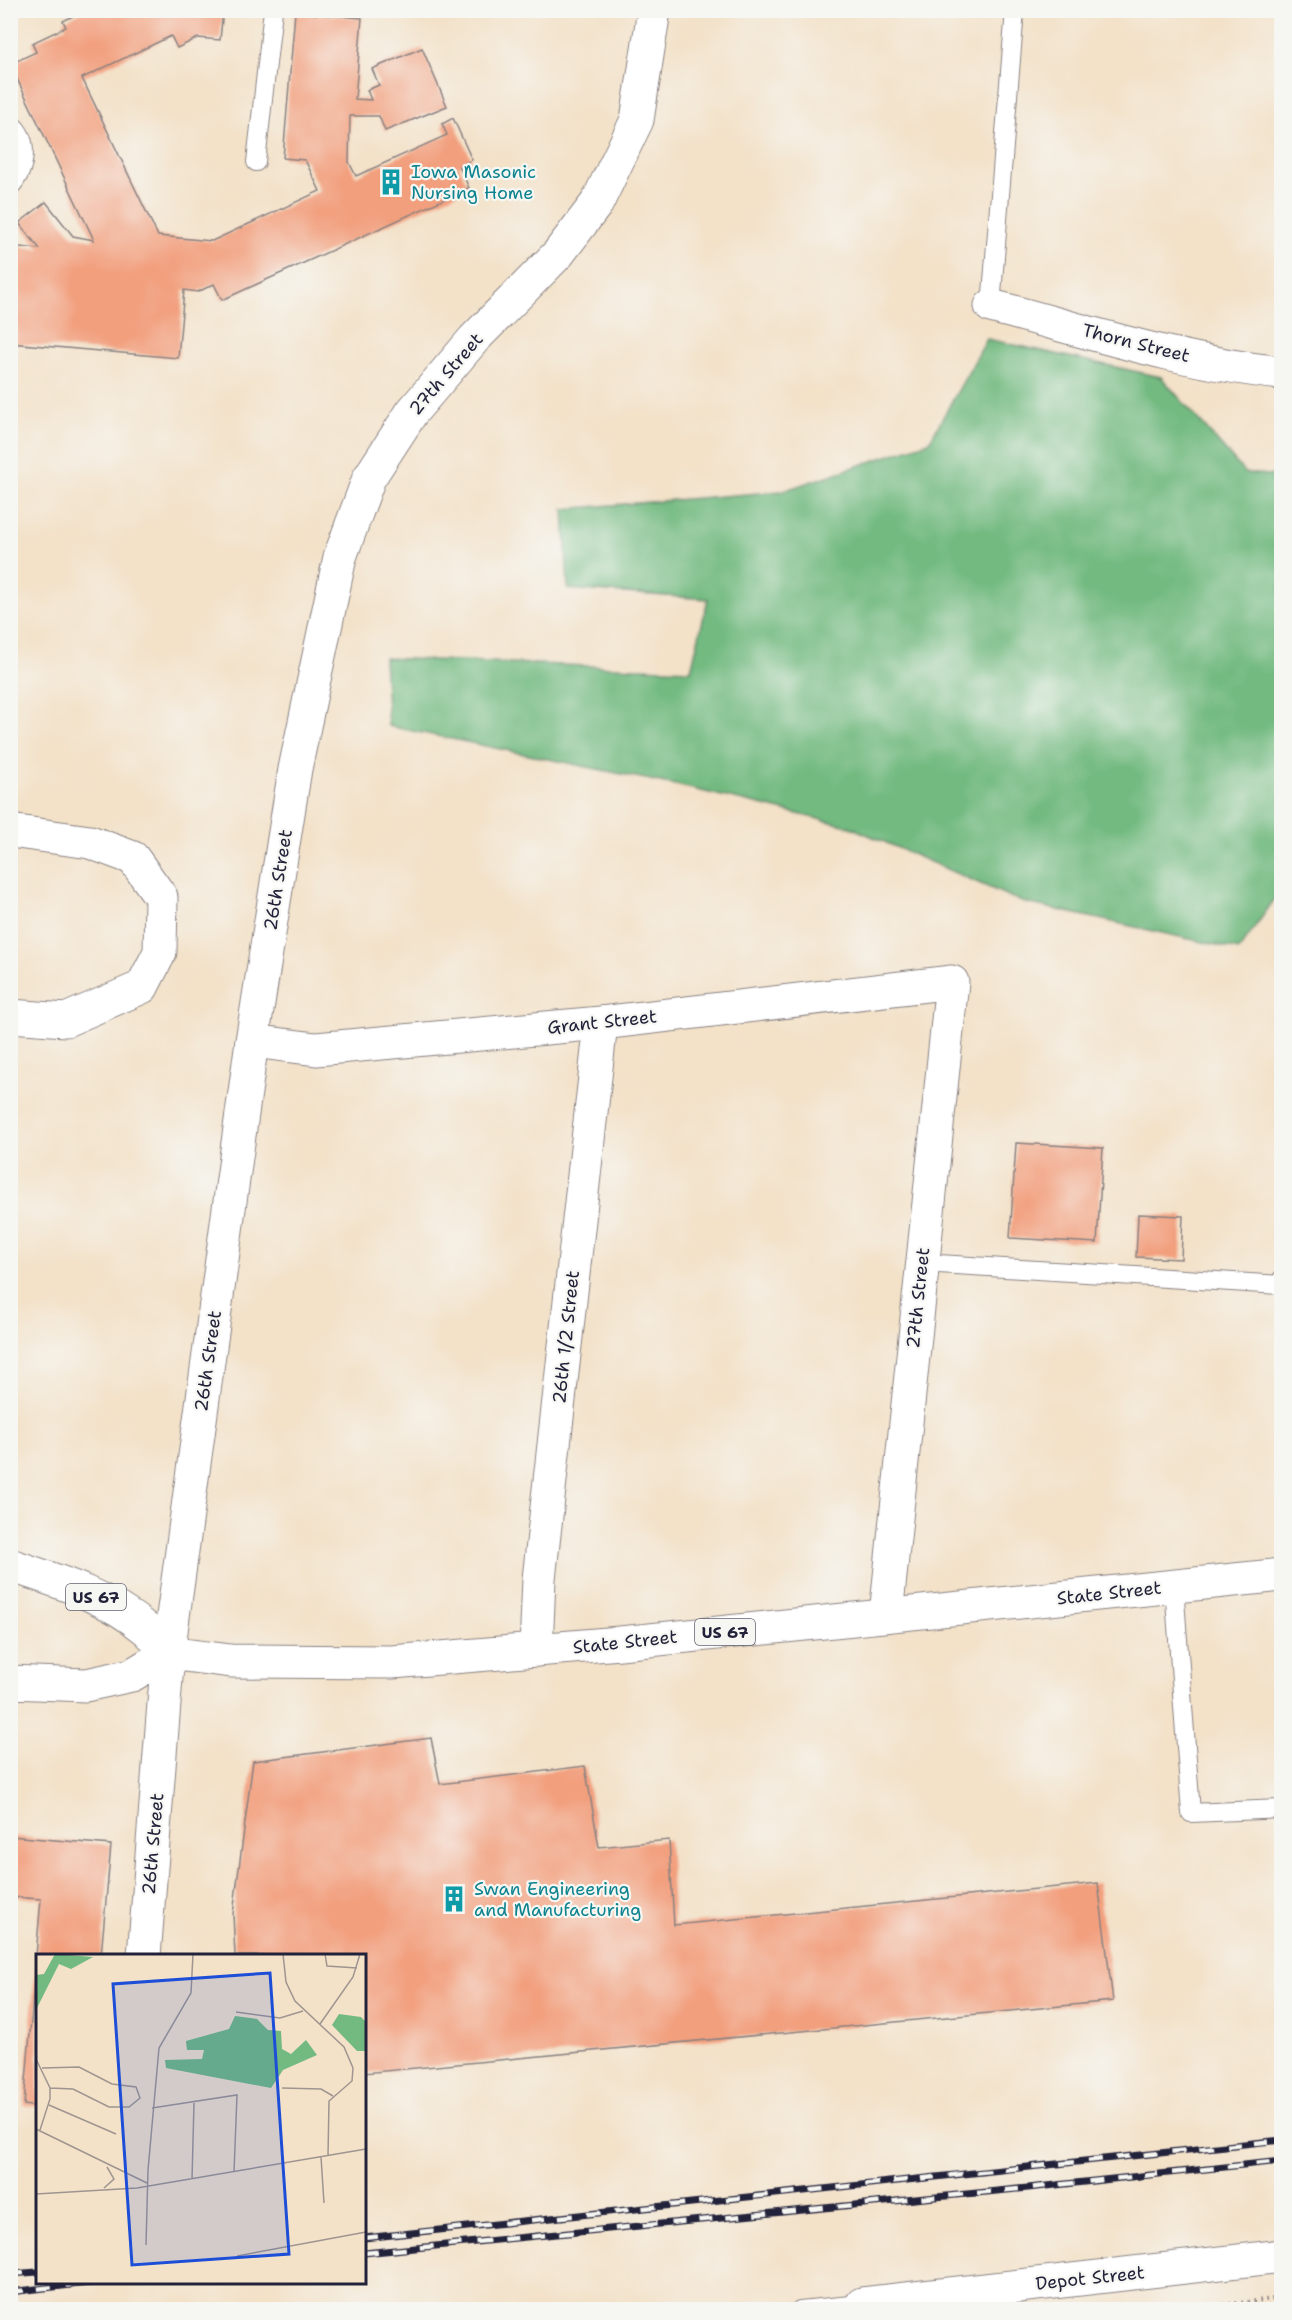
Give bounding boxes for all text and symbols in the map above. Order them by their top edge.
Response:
place label: Iowa Masonic Nursing Home [411,160,536,205]
building icon: Iowa Masonic Nursing Home [376,167,406,197]
street label: Thorn Street [1080,318,1192,368]
street label: 27th Street [404,328,488,420]
street label: 26th Street [258,828,298,932]
street label: Grant Street [546,1004,658,1040]
street label: 27th Street [901,1246,935,1350]
street label: 26th 1/2 Street [547,1269,585,1405]
street label: 26th Street [189,1309,227,1413]
street label: State Street [1056,1576,1163,1610]
road number: US 67 [66,1584,126,1610]
road number: US 67 [695,1619,755,1645]
street label: State Street [572,1625,679,1659]
street label: 26th Street [137,1792,169,1896]
place label: Swan Engineering and Manufacturing [474,1877,641,1922]
building icon: Swan Engineering and Manufacturing [439,1884,469,1914]
inset map [36,1954,366,2284]
street label: Depot Street [1034,2260,1146,2296]

